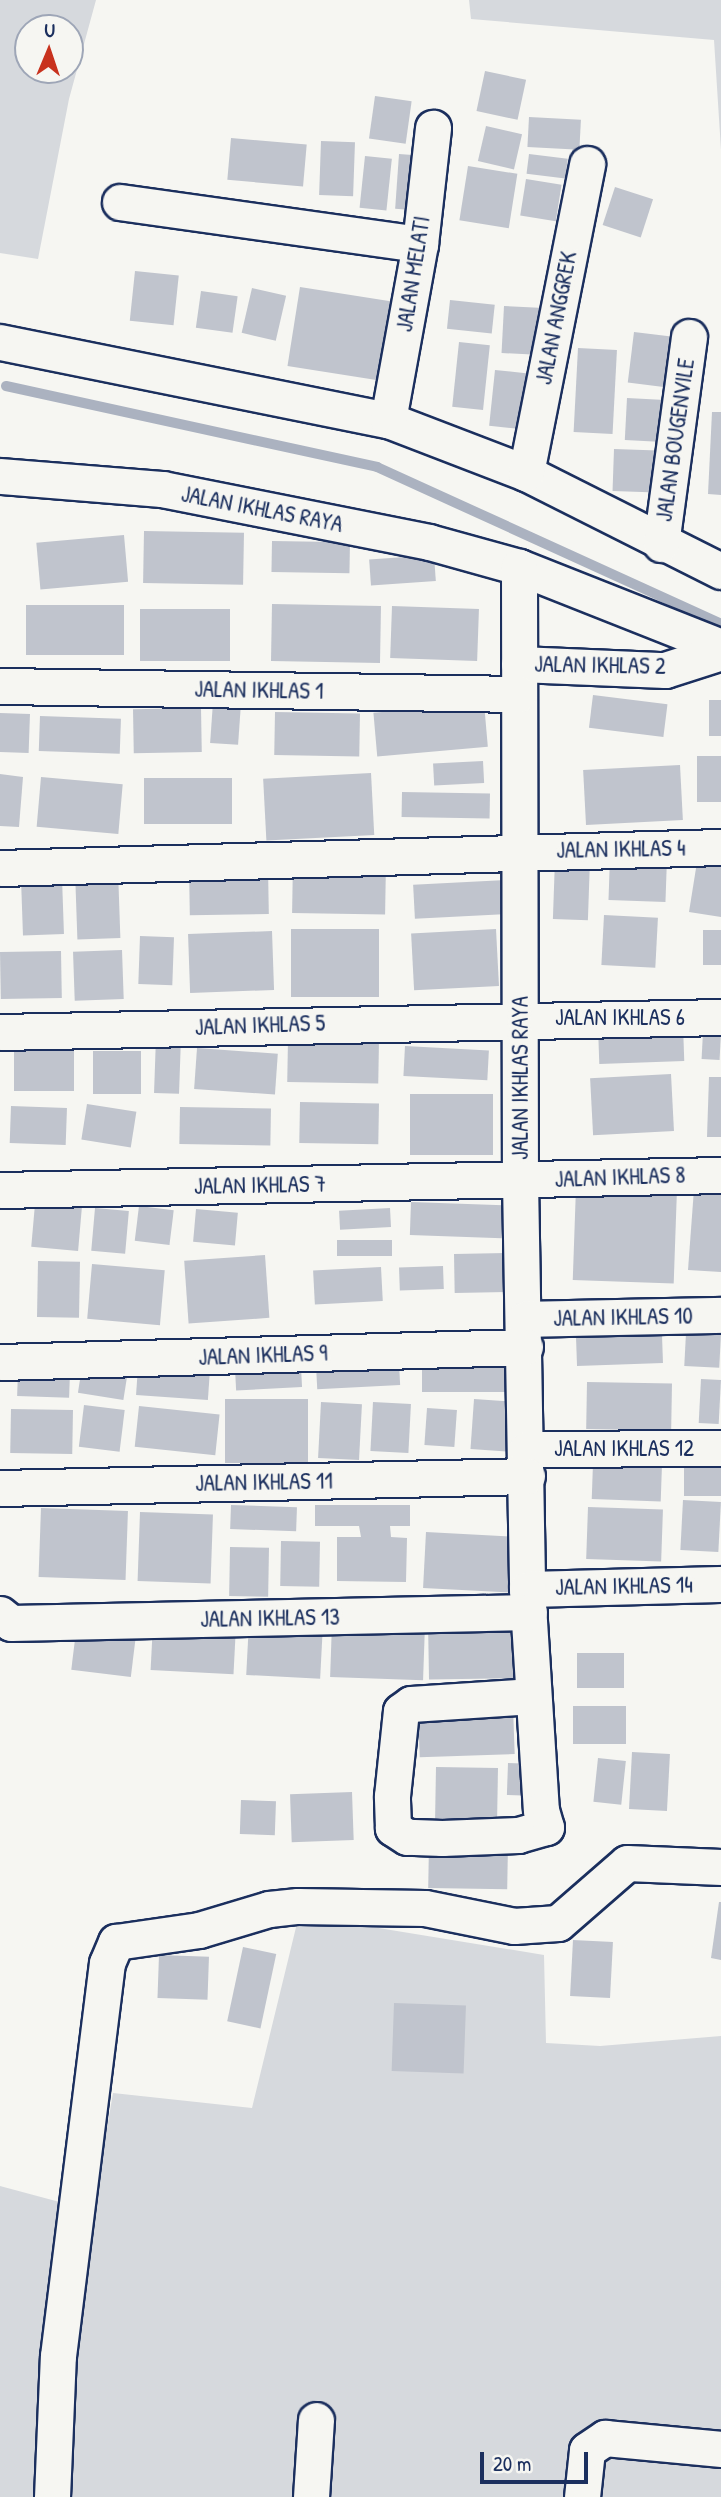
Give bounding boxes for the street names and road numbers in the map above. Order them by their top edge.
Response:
street label: JALAN MELATI [390,214,436,334]
street label: JALAN ANGGREK [530,249,582,387]
street label: JALAN BOUGENVILE [650,357,700,523]
street label: JALAN IKHLAS RAYA [179,480,345,538]
street label: JALAN IKHLAS 2 [534,650,666,680]
street label: JALAN IKHLAS 1 [194,675,324,705]
street label: JALAN IKHLAS 4 [556,834,686,864]
street label: JALAN IKHLAS RAYA [506,996,534,1160]
street label: JALAN IKHLAS 6 [555,1003,685,1031]
street label: JALAN IKHLAS 5 [194,1009,326,1041]
street label: JALAN IKHLAS 8 [554,1161,686,1193]
street label: JALAN IKHLAS 7 [194,1170,326,1200]
street label: JALAN IKHLAS 10 [553,1302,693,1332]
street label: JALAN IKHLAS 9 [198,1339,328,1371]
street label: JALAN IKHLAS 12 [554,1434,694,1462]
street label: JALAN IKHLAS 11 [195,1467,333,1497]
street label: JALAN IKHLAS 14 [555,1571,693,1601]
street label: JALAN IKHLAS 13 [200,1603,340,1633]

